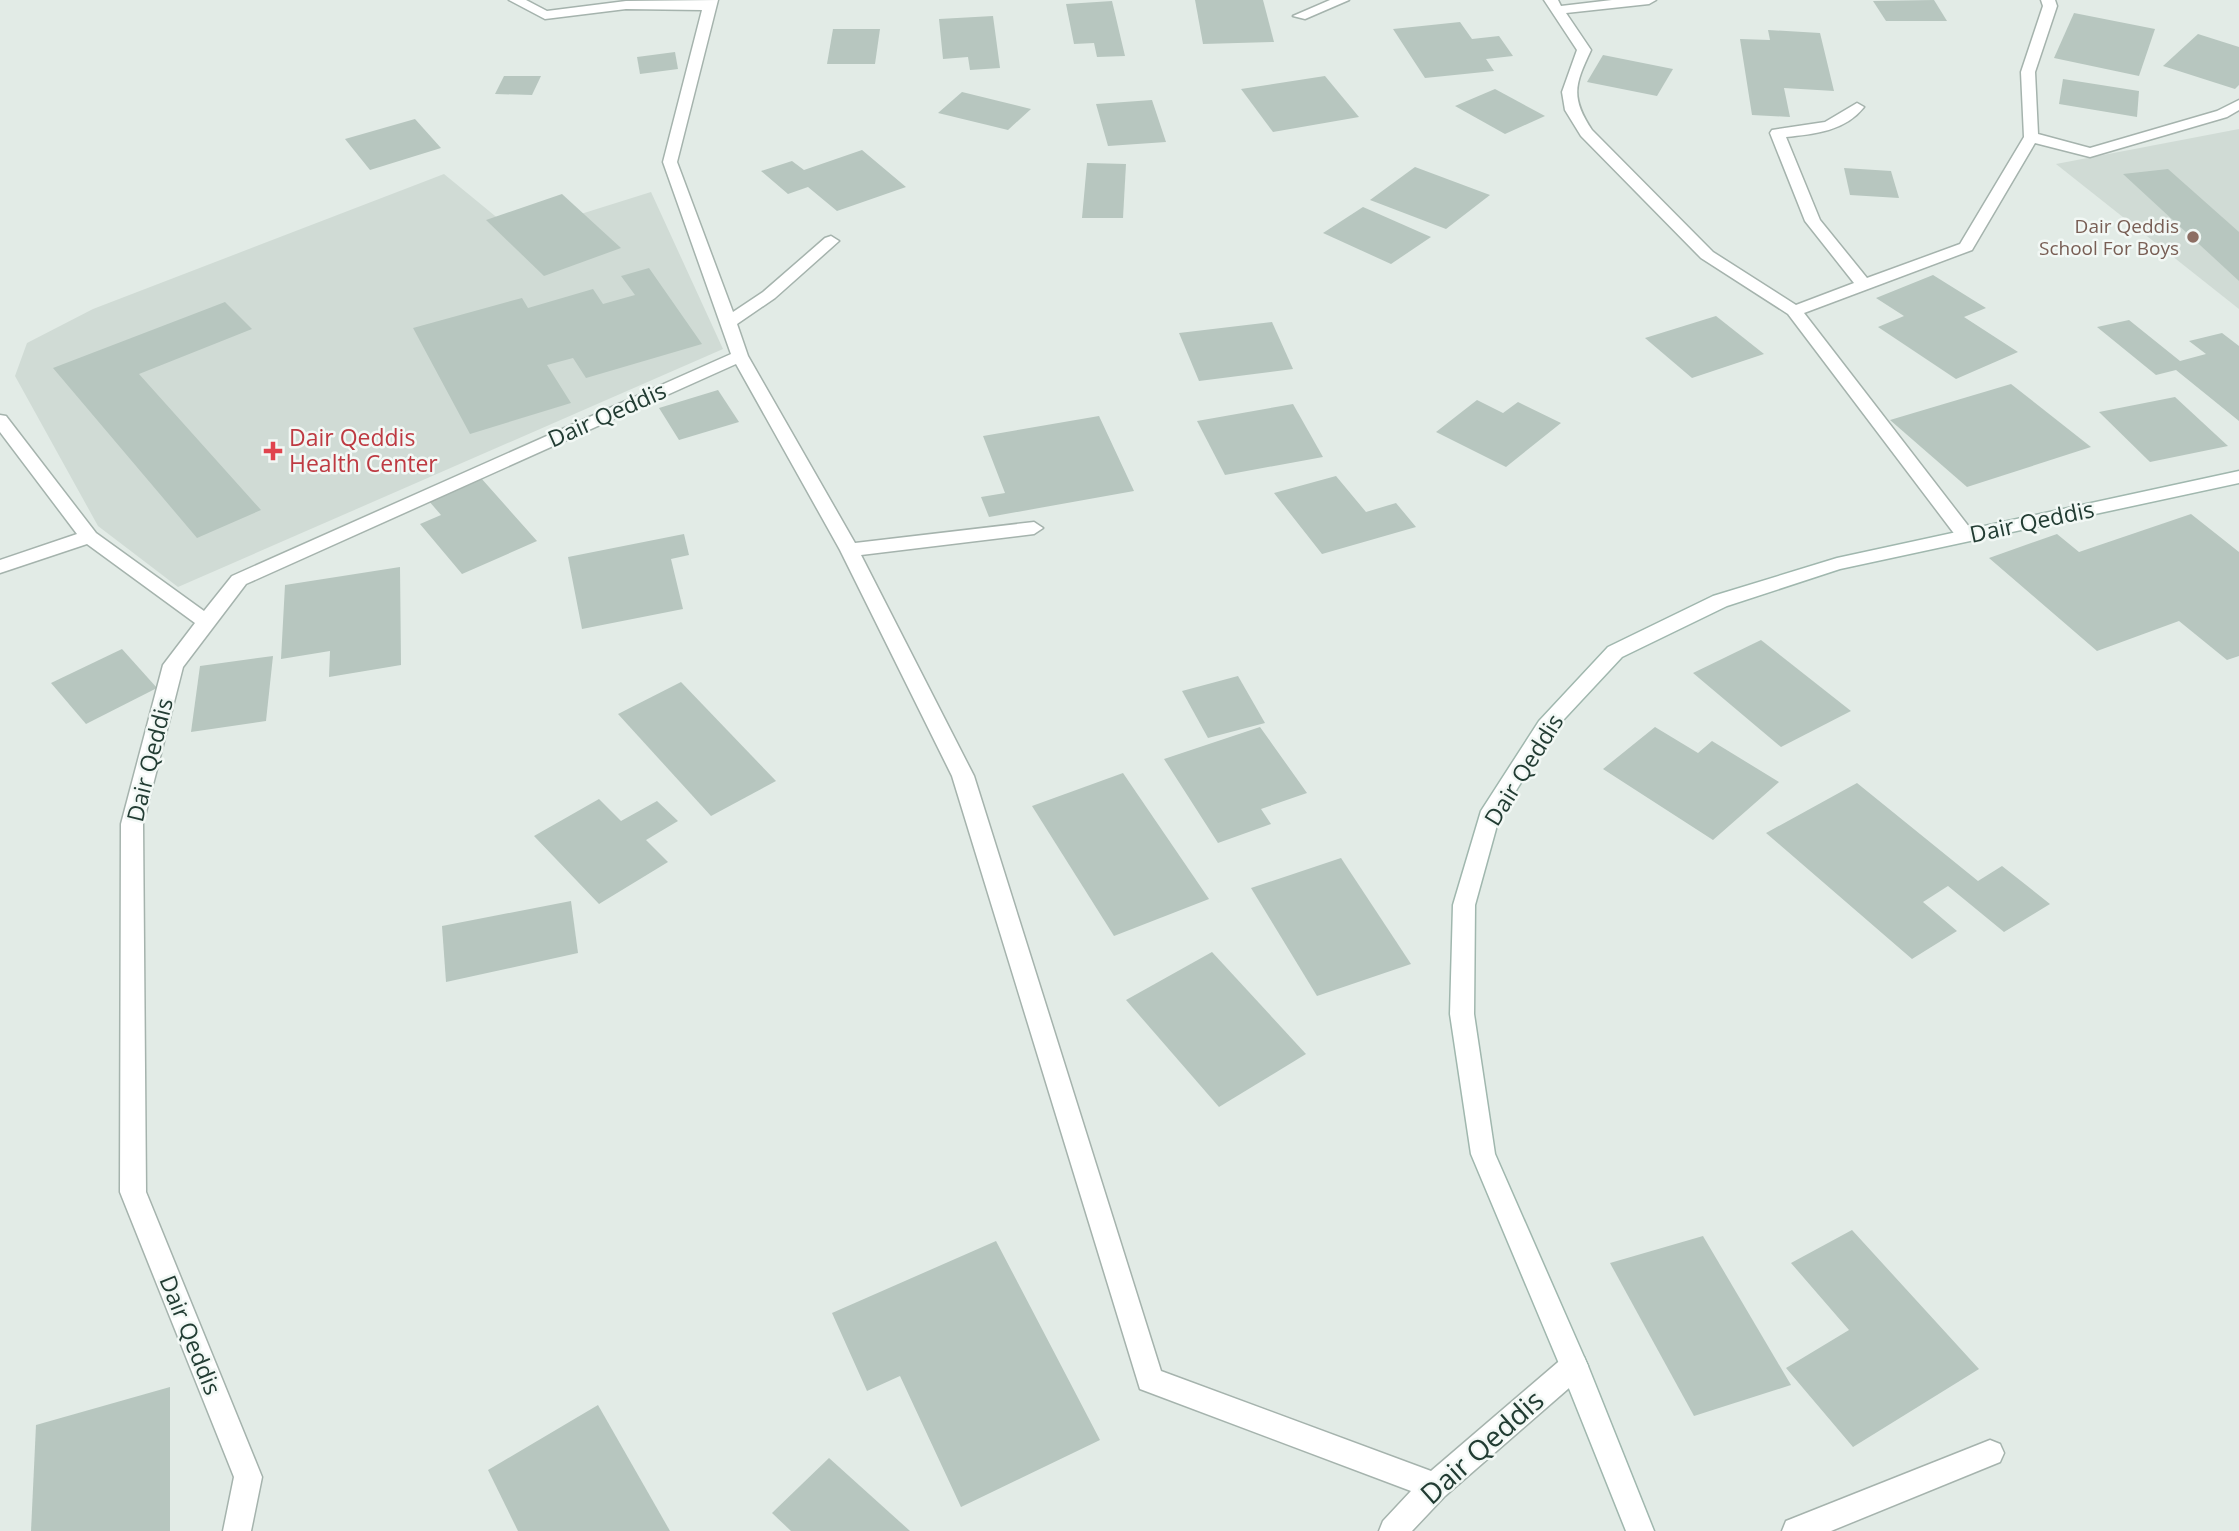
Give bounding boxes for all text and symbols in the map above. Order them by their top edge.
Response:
place label: Dair Qeddis School For Boys [2039,213,2179,261]
marker: Dair Qeddis School For Boys [2185,229,2201,245]
street label: Dair Qeddis [542,374,671,454]
place label: Dair Qeddis Health Center [289,421,438,479]
marker: Dair Qeddis Health Center [263,441,283,461]
street label: Dair Qeddis [1967,492,2097,550]
street label: Dair Qeddis [118,695,180,825]
street label: Dair Qeddis [1476,707,1570,832]
street label: Dair Qeddis [152,1270,229,1399]
street label: Dair Qeddis [1411,1381,1551,1512]

